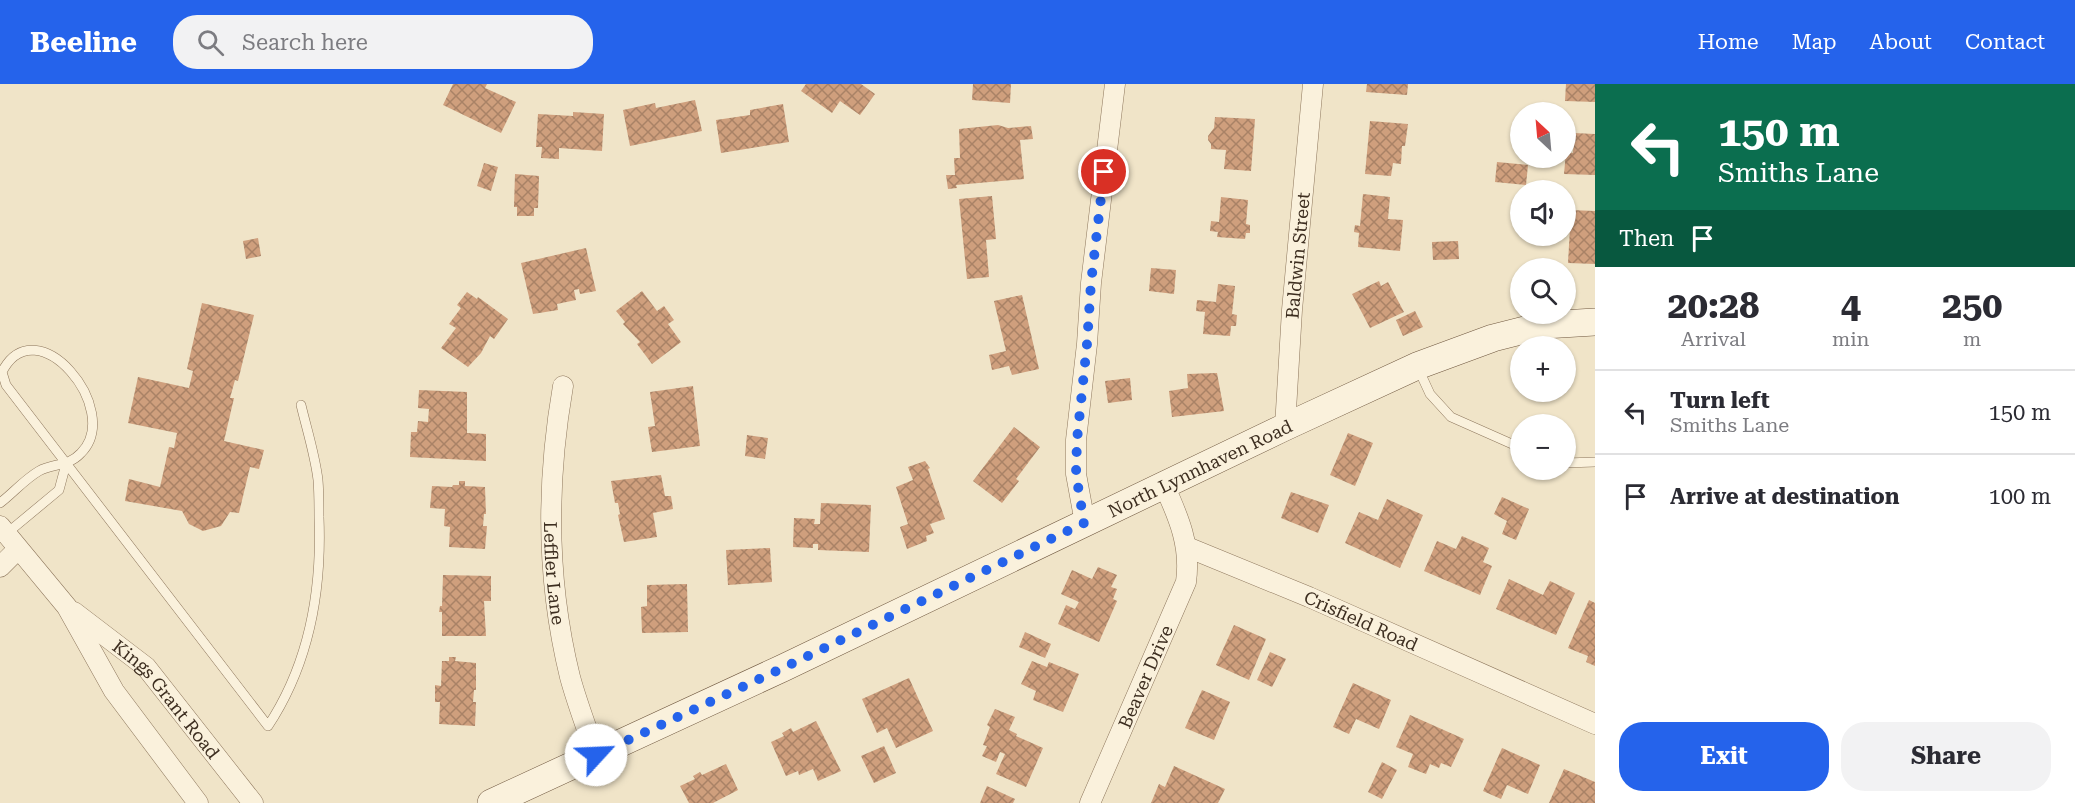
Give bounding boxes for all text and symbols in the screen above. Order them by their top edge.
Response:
search box [173,15,593,69]
text: Beeline [30,26,137,59]
icon: search [194,26,227,59]
text: Search here [242,30,368,55]
text: Home [1698,30,1759,54]
text: Map [1792,30,1837,54]
text: About [1870,30,1932,54]
text: Contact [1965,30,2045,54]
north arrow [1510,102,1576,168]
map controls [1510,102,1576,480]
text: 150 m [1718,107,1840,156]
icon: left [1619,108,1697,186]
pin [1078,146,1129,197]
icon: arrive [1087,155,1120,188]
text: Smiths Lane [1718,157,1879,189]
button: sound [1510,180,1576,246]
street label: Baldwin Street [1281,191,1313,319]
icon: arrive [1686,222,1719,255]
text: Then [1619,226,1674,251]
button: search [1510,258,1576,324]
text: 20:28 [1668,285,1759,327]
text: 4 [1841,285,1861,327]
text: 250 [1942,285,2002,327]
text: Arrival [1681,327,1746,351]
text: min [1832,327,1869,351]
text: m [1963,327,1981,351]
button: + [1510,336,1576,402]
text: Turn left [1670,388,1770,413]
icon: left [1619,396,1652,429]
text: 150 m [1988,400,2051,425]
text: Smiths Lane [1670,413,1789,437]
button: − [1510,414,1576,480]
street label: North Lynnhaven Road [1104,415,1296,521]
icon: arrive [1619,480,1652,513]
text: Arrive at destination [1670,484,1899,509]
text: 100 m [1988,484,2051,509]
street label: Leffler Lane [540,521,570,626]
street label: Crisfield Road [1301,586,1422,655]
street label: Beaver Drive [1113,622,1177,731]
street label: Kings Grant Road [109,635,225,763]
button: Exit [1619,722,1829,791]
button: Share [1841,722,2051,791]
position arrow [564,723,628,787]

